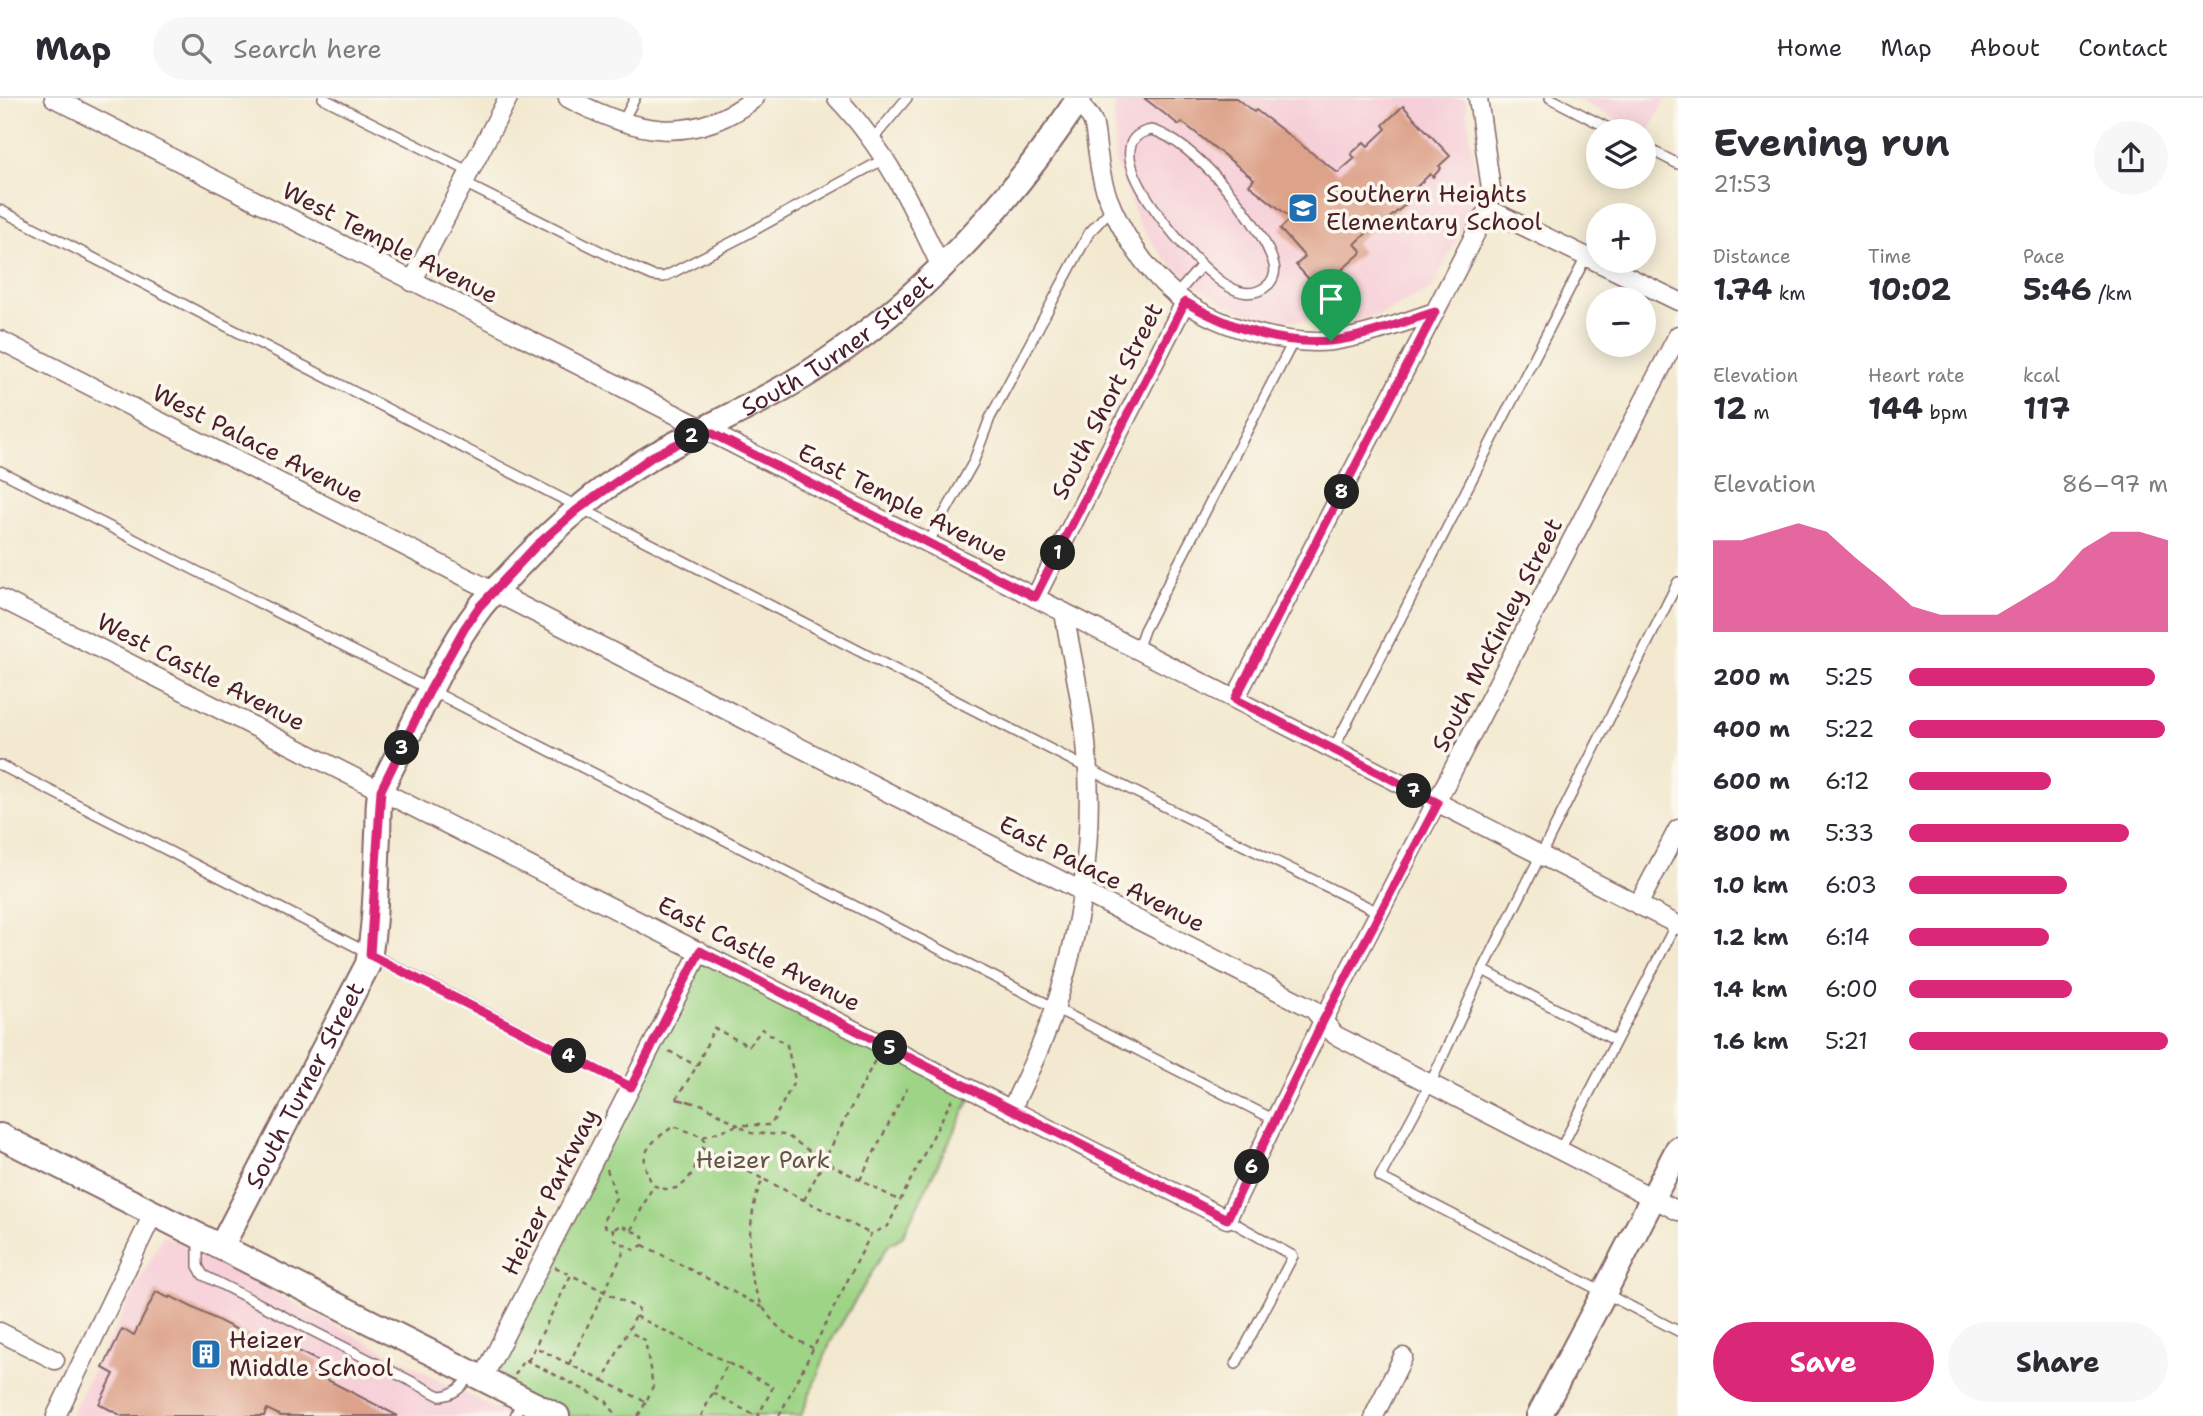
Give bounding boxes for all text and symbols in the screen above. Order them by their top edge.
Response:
search box [153,17,643,80]
text: Map [35,26,111,71]
icon: search [177,29,215,67]
text: Search here [233,31,382,66]
text: Home [1776,32,1842,64]
text: Map [1880,32,1932,64]
text: About [1970,32,2040,64]
text: Contact [2078,32,2168,64]
text: Evening run [1713,117,1950,168]
map controls [1586,119,1656,357]
button: layers [1586,119,1656,189]
button: share [2094,121,2168,195]
text: 21:53 [1713,169,1772,199]
street label: West Temple Avenue [277,175,503,311]
place label: Southern Heights Elementary School [1326,178,1543,238]
school or university icon: Southern Heights Elementary School [1286,191,1320,225]
button: + [1586,203,1656,273]
text: Distance [1713,244,1791,269]
text: Time [1868,244,1912,269]
text: Pace [2023,244,2065,269]
street label: South Turner Street [735,267,940,424]
pin [1301,269,1361,341]
text: 1.74 [1713,269,1772,310]
text: 10:02 [1868,269,1951,310]
text: 5:46 [2023,269,2092,310]
icon: arrive [1312,280,1350,318]
text: km [1772,281,1806,306]
text: /km [2092,281,2132,306]
button: − [1586,287,1656,357]
street label: South Short Street [1044,297,1170,505]
text: Elevation [1713,363,1798,388]
text: Heart rate [1868,363,1965,388]
text: kcal [2023,363,2060,388]
street label: West Palace Avenue [147,377,369,511]
text: 12 [1713,388,1747,429]
text: 144 [1868,388,1923,429]
text: 117 [2023,388,2070,429]
text: m [1747,400,1770,425]
text: bpm [1923,400,1968,425]
pin: 2 [674,418,710,454]
text: 2 [685,423,698,448]
street label: East Temple Avenue [792,436,1014,570]
text: Elevation [1713,469,1816,499]
text: 86–97 m [2062,469,2168,499]
pin: 8 [1324,474,1360,510]
text: 8 [1335,479,1348,504]
street label: South McKinley Street [1424,513,1570,757]
pin: 1 [1040,536,1076,570]
text: 1 [1053,540,1062,565]
street label: West Castle Avenue [91,606,311,738]
text: 200 m [1713,662,1790,692]
text: 5:25 [1825,662,1873,692]
text: 400 m [1713,714,1790,744]
text: 5:22 [1825,714,1874,744]
pin: 3 [384,730,420,766]
text: 3 [395,735,408,760]
text: 600 m [1713,766,1790,796]
text: 6:12 [1825,766,1870,796]
pin: 7 [1396,774,1432,808]
text: 7 [1407,778,1420,803]
street label: East Palace Avenue [994,808,1210,940]
text: 800 m [1713,818,1790,848]
text: 5:33 [1825,818,1874,848]
text: 1.0 km [1713,870,1788,900]
text: 6:03 [1825,870,1877,900]
street label: East Castle Avenue [652,889,866,1019]
text: 1.2 km [1713,922,1789,952]
text: 6:14 [1825,922,1870,952]
text: 1.4 km [1713,974,1787,1004]
text: 6:00 [1825,974,1878,1004]
street label: South Turner Street [238,977,372,1194]
text: 1.6 km [1713,1026,1788,1056]
text: 5:21 [1825,1026,1868,1056]
pin: 5 [872,1030,908,1066]
text: 5 [884,1035,895,1060]
pin: 4 [552,1038,586,1074]
text: 4 [562,1043,575,1068]
street label: Heizer Parkway [494,1103,606,1281]
park label: Heizer Park [696,1144,830,1176]
pin: 6 [1234,1150,1270,1184]
text: 6 [1245,1154,1258,1179]
button: Save [1713,1322,1934,1402]
button: Share [1948,1322,2168,1402]
place label: Heizer Middle School [229,1324,394,1384]
building icon: Heizer Middle School [189,1337,223,1371]

